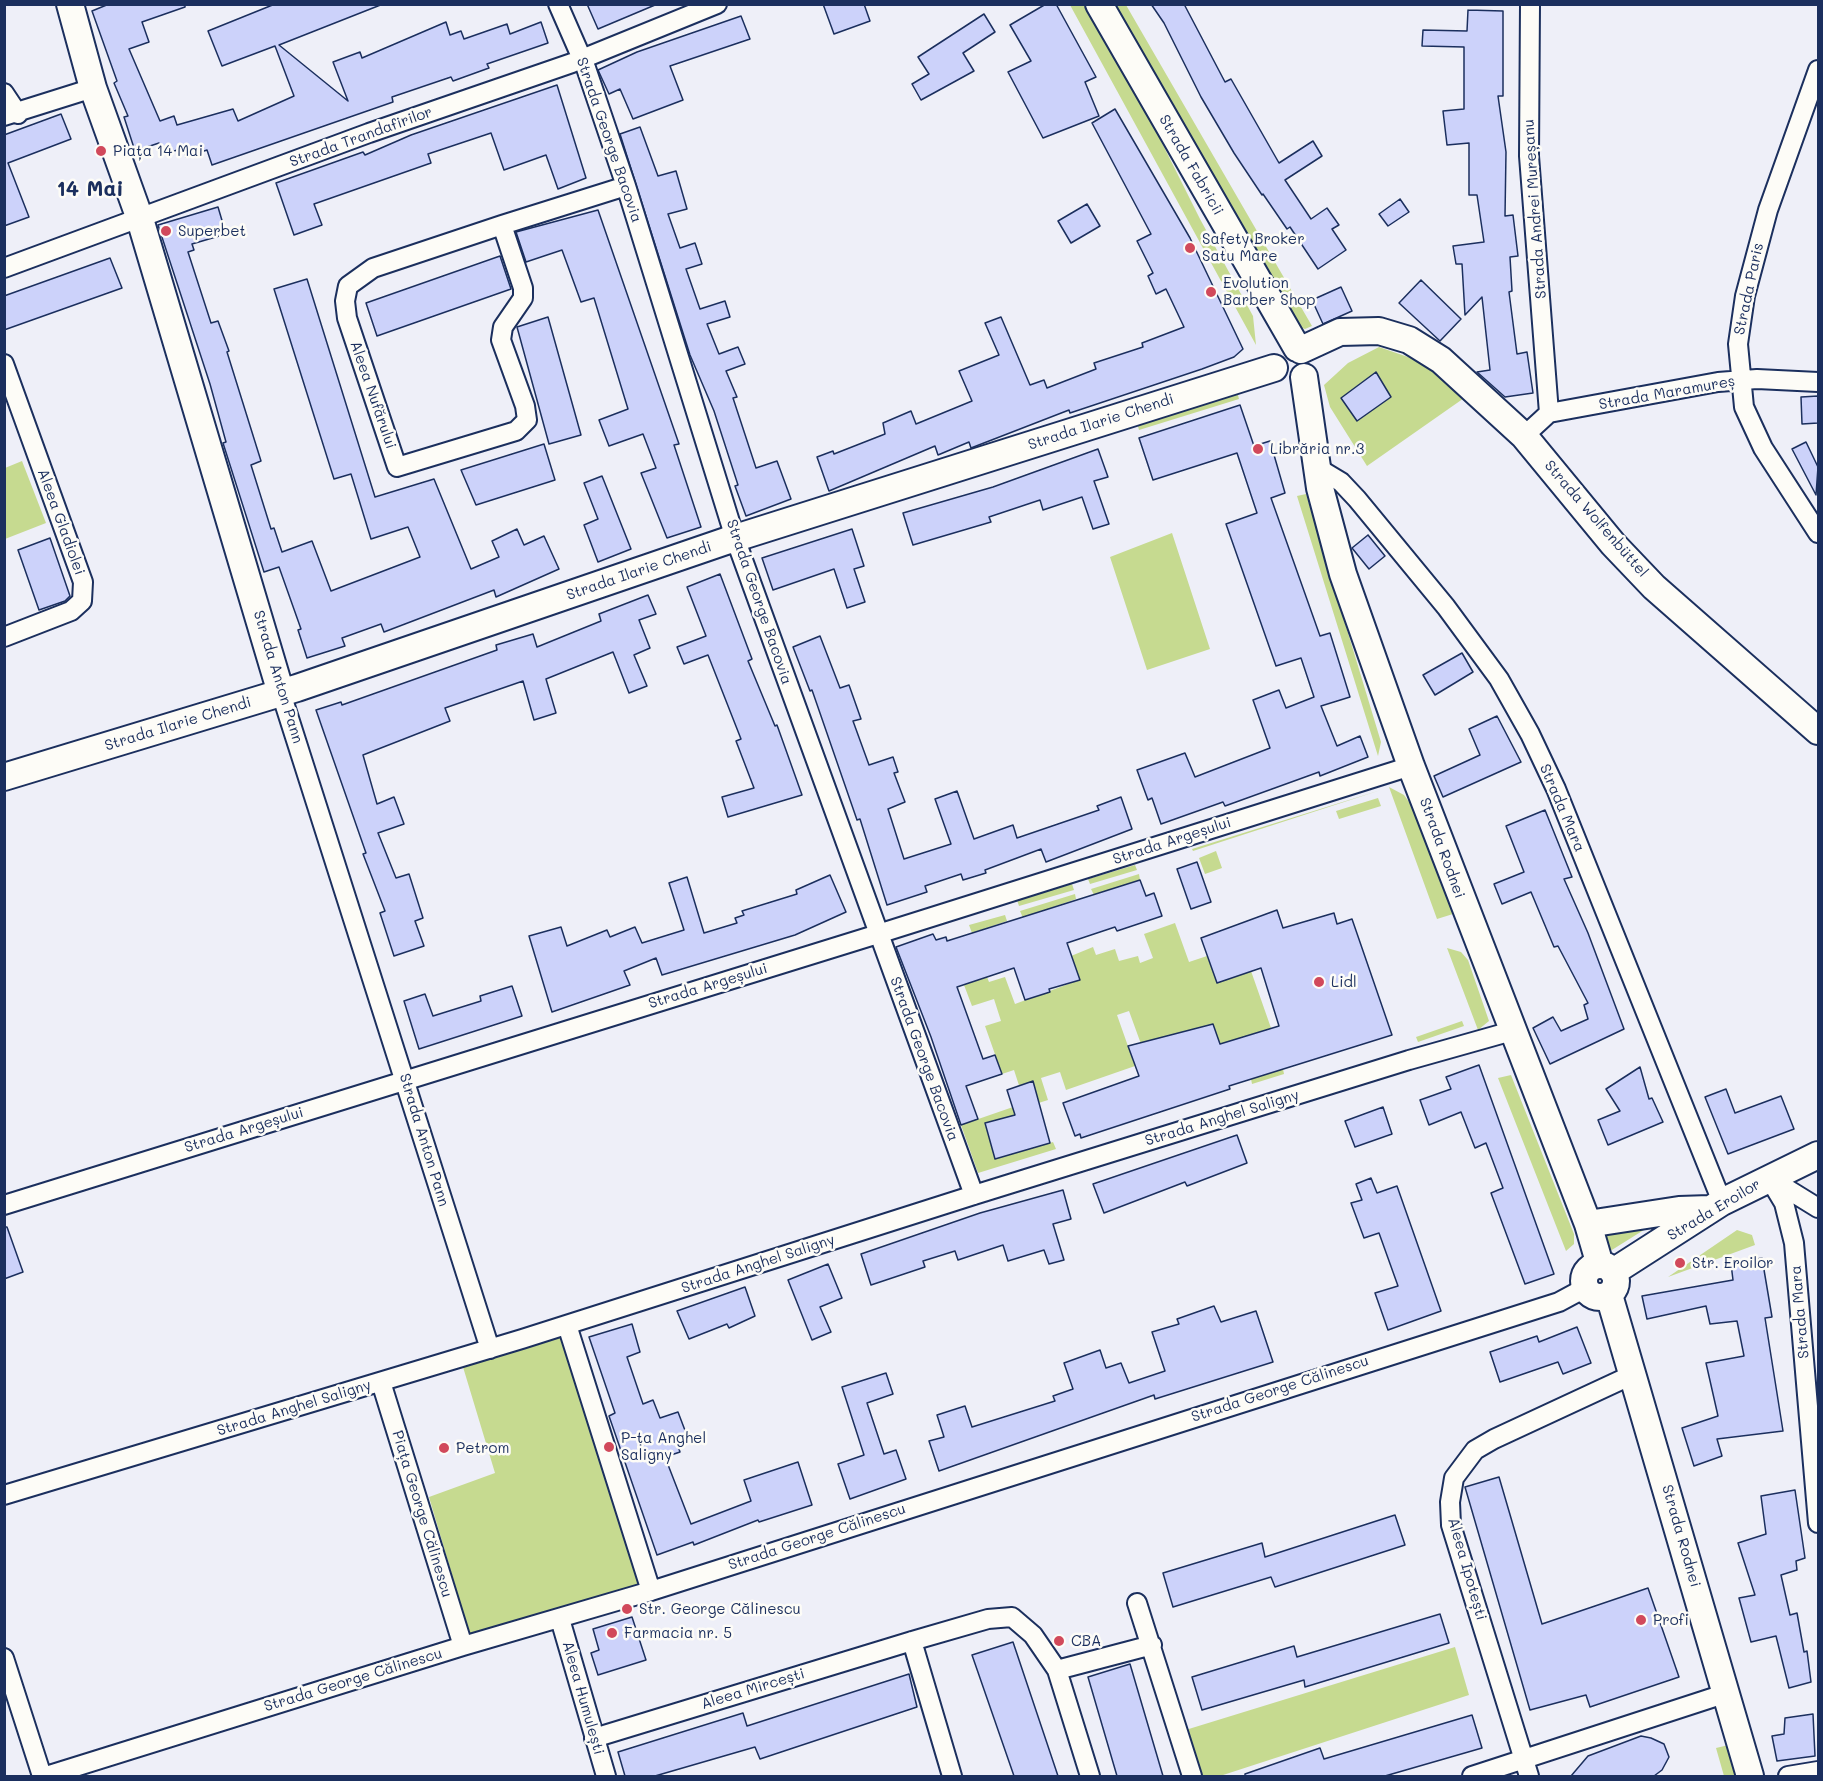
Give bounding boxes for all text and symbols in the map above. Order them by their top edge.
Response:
street label: Strada George Bacovia [572,55,646,225]
street label: Strada Trandafirilor [287,103,435,171]
street label: Strada Fabricii [1155,112,1227,218]
street label: Strada Andrei Mureșanu [1520,119,1550,299]
place label: Piața 14 Mai [113,142,203,160]
marker: Piața 14 Mai [94,144,108,158]
district label: 14 Mai [56,177,124,203]
place label: Superbet [178,222,246,240]
marker: Superbet [159,224,173,238]
place label: Safety Broker Satu Mare [1202,230,1305,265]
marker: Safety Broker Satu Mare [1183,241,1197,255]
street label: Strada Paris [1730,241,1768,337]
place label: Evolution Barber Shop [1223,274,1315,309]
marker: Evolution Barber Shop [1204,285,1218,299]
street label: Aleea Nufărului [346,339,400,451]
street label: Strada Maramureș [1597,372,1737,414]
street label: Strada Ilarie Chendi [1026,390,1176,454]
place label: Librăria nr.3 [1270,440,1364,458]
marker: Librăria nr.3 [1251,442,1265,456]
street label: Strada Wolfenbüttel [1540,457,1652,581]
street label: Aleea Gladiolei [33,466,89,578]
street label: Strada George Bacovia [722,517,796,687]
street label: Strada Ilarie Chendi [564,538,714,604]
street label: Strada Anton Pann [249,608,307,746]
street label: Strada Ilarie Chendi [103,693,253,755]
street label: Strada Mara [1535,761,1589,855]
street label: Strada Rodnei [1415,795,1469,901]
street label: Strada Argeșului [1110,813,1234,869]
street label: Strada Argeșului [646,959,770,1013]
place label: Lidl [1331,973,1357,991]
street label: Strada George Bacovia [886,974,962,1144]
marker: Lidl [1312,975,1326,989]
street label: Strada Anton Pann [395,1071,453,1209]
street label: Strada Anghel Saligny [1143,1086,1301,1150]
street label: Strada Argeșului [182,1103,306,1157]
street label: Strada Eroilor [1664,1175,1764,1245]
street label: Strada Anghel Saligny [679,1231,837,1297]
place label: Str. Eroilor [1692,1254,1774,1272]
marker: Str. Eroilor [1673,1256,1687,1270]
street label: Strada Mara [1787,1265,1813,1359]
street label: Strada George Călinescu [1189,1352,1371,1426]
street label: Strada Anghel Saligny [215,1376,373,1440]
street label: Piața George Călinescu [388,1428,456,1600]
place label: P-ța Anghel Saligny [621,1429,706,1464]
place label: Petrom [456,1439,509,1457]
marker: P-ța Anghel Saligny [602,1440,616,1454]
marker: Petrom [437,1441,451,1455]
street label: Strada Rodnei [1658,1483,1704,1589]
street label: Strada George Călinescu [726,1500,908,1574]
street label: Aleea Ipotești [1444,1516,1490,1622]
place label: Str. George Călinescu [639,1600,801,1618]
marker: Str. George Călinescu [620,1602,634,1616]
place label: Profi [1653,1611,1689,1629]
marker: Profi [1634,1613,1648,1627]
place label: Farmacia nr. 5 [624,1624,732,1642]
marker: Farmacia nr. 5 [605,1626,619,1640]
place label: CBA [1071,1632,1101,1650]
marker: CBA [1052,1634,1066,1648]
street label: Aleea Humulești [558,1639,608,1757]
street label: Strada George Călinescu [262,1644,444,1716]
street label: Aleea Mircești [699,1665,807,1713]

